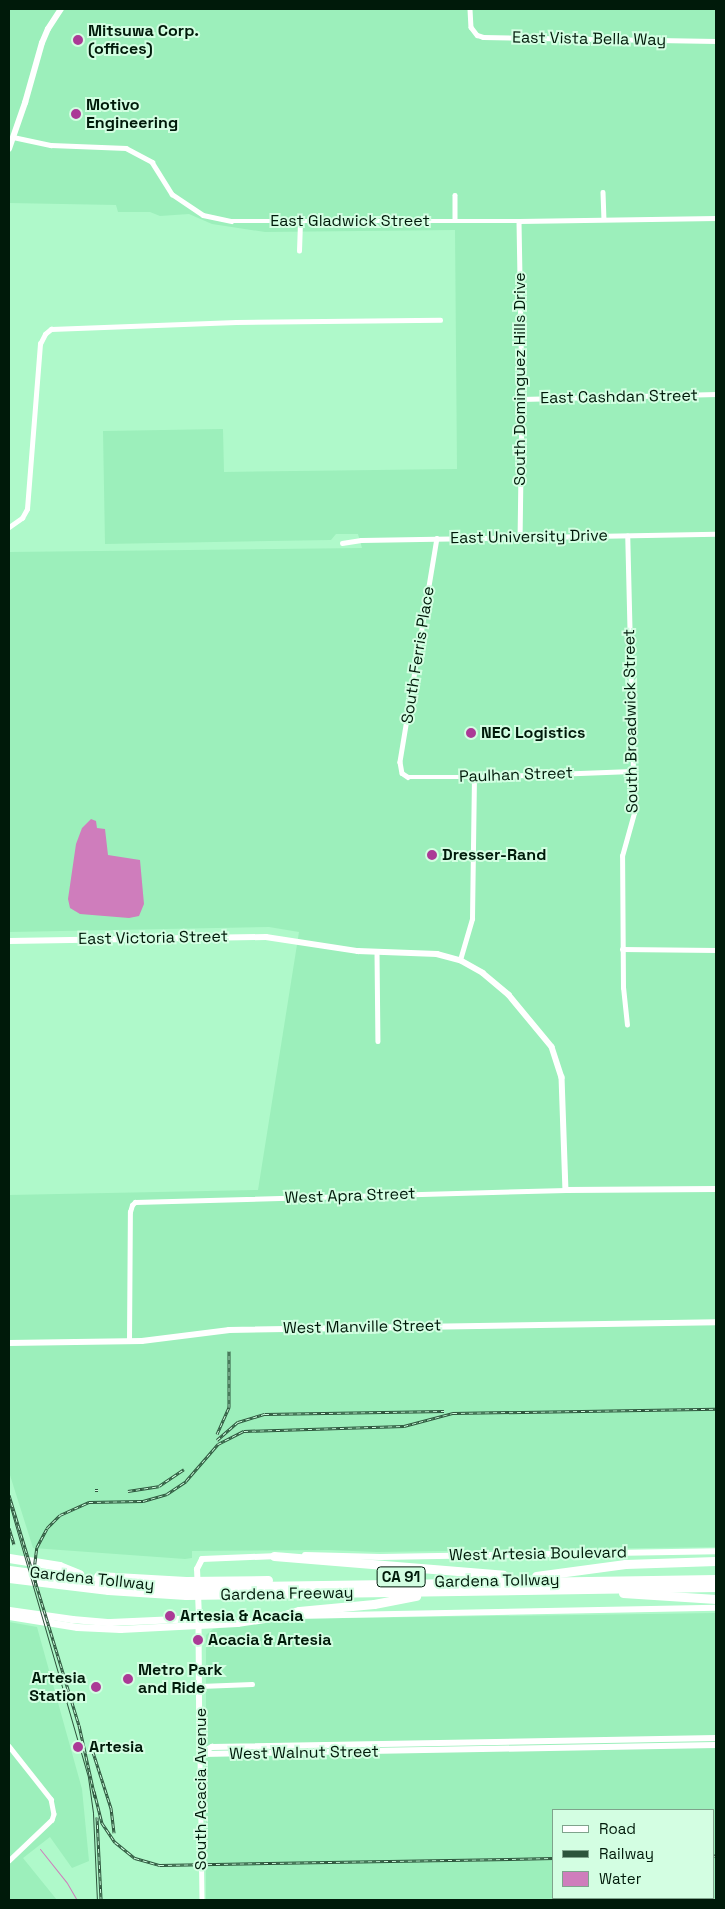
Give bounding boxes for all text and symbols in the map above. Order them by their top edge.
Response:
place label: Mitsuwa Corp. (offices) [88,21,199,59]
street label: East Vista Bella Way [512,28,666,50]
marker: Mitsuwa Corp. (offices) [72,34,84,46]
place label: Motivo Engineering [86,95,178,133]
marker: Motivo Engineering [70,108,82,120]
street label: East Gladwick Street [270,211,430,231]
street label: South Dominguez Hills Drive [510,272,530,486]
street label: East Cashdan Street [540,386,698,408]
street label: East University Drive [450,526,608,548]
street label: South Ferris Place [398,585,438,725]
street label: South Broadwick Street [620,629,642,813]
place label: NEC Logistics [481,723,585,743]
marker: NEC Logistics [465,727,477,739]
street label: Paulhan Street [459,763,573,787]
place label: Dresser-Rand [442,845,546,865]
marker: Dresser-Rand [426,849,438,861]
street label: East Victoria Street [78,927,228,949]
street label: West Apra Street [284,1184,416,1208]
street label: West Manville Street [283,1316,441,1338]
street label: West Artesia Boulevard [449,1543,627,1565]
street label: Gardena Tollway [29,1563,155,1595]
road number: CA 91 [376,1564,426,1590]
street label: Gardena Tollway [434,1570,560,1592]
street label: Gardena Freeway [220,1583,354,1605]
place label: Artesia & Acacia [180,1606,304,1626]
marker: Artesia & Acacia [164,1610,176,1622]
place label: Acacia & Artesia [208,1630,332,1650]
marker: Acacia & Artesia [192,1634,204,1646]
place label: Metro Park and Ride [138,1660,222,1698]
place label: Artesia Station [29,1668,86,1706]
marker: Metro Park and Ride [122,1673,134,1685]
marker: Artesia Station [90,1681,102,1693]
street label: South Acacia Avenue [191,1708,211,1870]
place label: Artesia [89,1737,144,1757]
marker: Artesia [71,1740,85,1754]
street label: West Walnut Street [229,1742,379,1764]
legend [552,1809,715,1899]
text: Road [599,1819,636,1838]
text: Railway [599,1844,654,1863]
text: Water [599,1869,641,1888]

